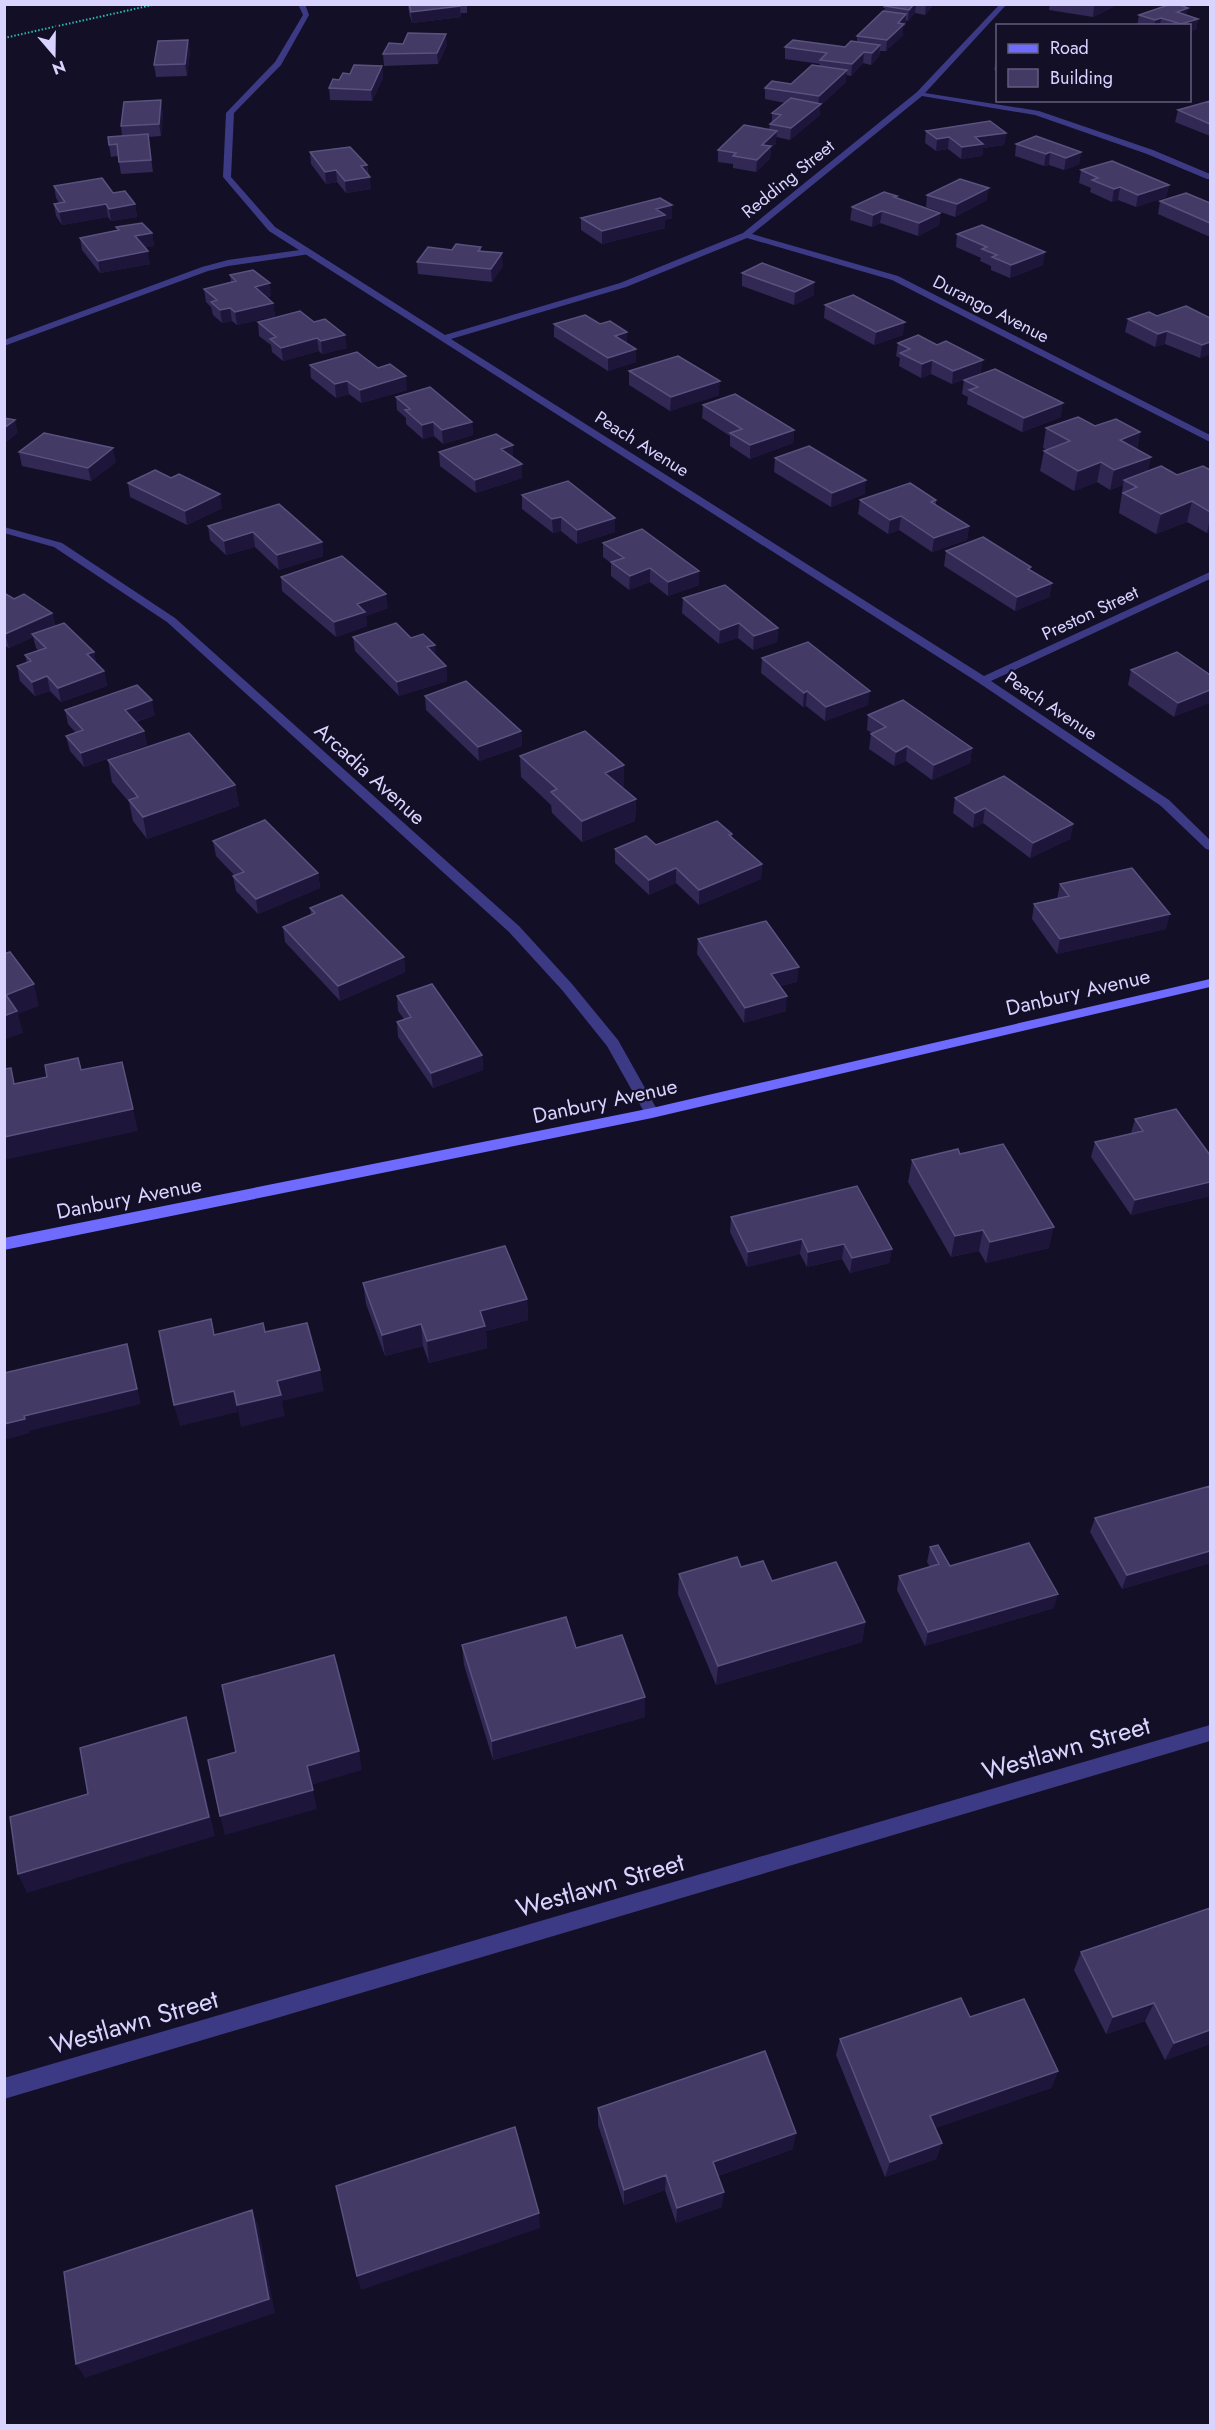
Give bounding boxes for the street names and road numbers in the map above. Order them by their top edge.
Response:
street label: Redding Street [736,133,840,225]
street label: Durango Avenue [928,268,1054,350]
street label: Peach Avenue [590,405,694,483]
street label: Preston Street [1037,579,1143,647]
street label: Peach Avenue [999,665,1103,747]
street label: Arcadia Avenue [308,716,432,832]
street label: Danbury Avenue [1003,961,1153,1023]
street label: Danbury Avenue [530,1071,680,1131]
street label: Danbury Avenue [54,1169,204,1227]
street label: Westlawn Street [977,1706,1155,1790]
street label: Westlawn Street [511,1843,689,1927]
street label: Westlawn Street [45,1980,223,2064]

